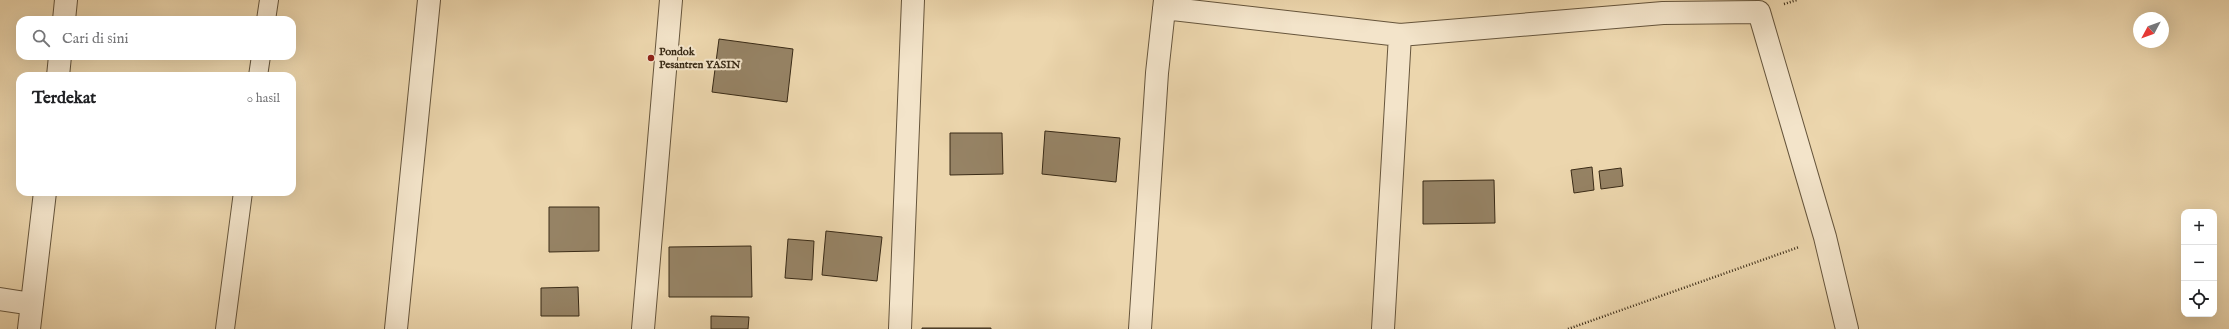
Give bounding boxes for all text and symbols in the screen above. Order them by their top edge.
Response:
north arrow [2133,12,2169,48]
search box [16,16,296,60]
icon: search [30,27,52,49]
text: Cari di sini [62,29,129,48]
place label: Pondok Pesantren YASIN [659,45,741,72]
marker: Pondok Pesantren YASIN [646,53,656,63]
text: Terdekat [32,88,96,109]
text: 0 hasil [247,90,280,107]
map controls [2181,209,2217,317]
button: + [2181,209,2217,245]
button: − [2181,245,2217,281]
button: locate [2181,281,2217,317]

